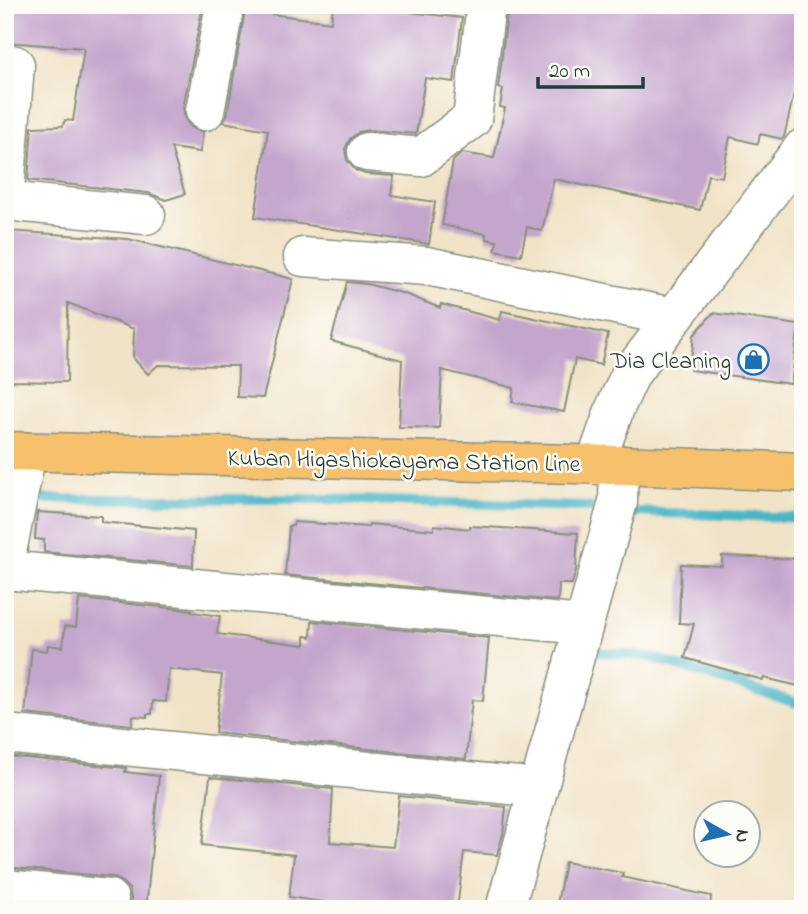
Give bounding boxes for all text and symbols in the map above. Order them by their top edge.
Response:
scale bar [538,46,644,90]
text: 20 m [549,57,590,87]
shop icon: Dia Cleaning [737,343,771,377]
place label: Dia Cleaning [609,345,731,380]
street label: Kuban Higashiokayama Station Line [227,442,581,484]
north arrow [692,799,762,869]
text: N [727,828,756,844]

